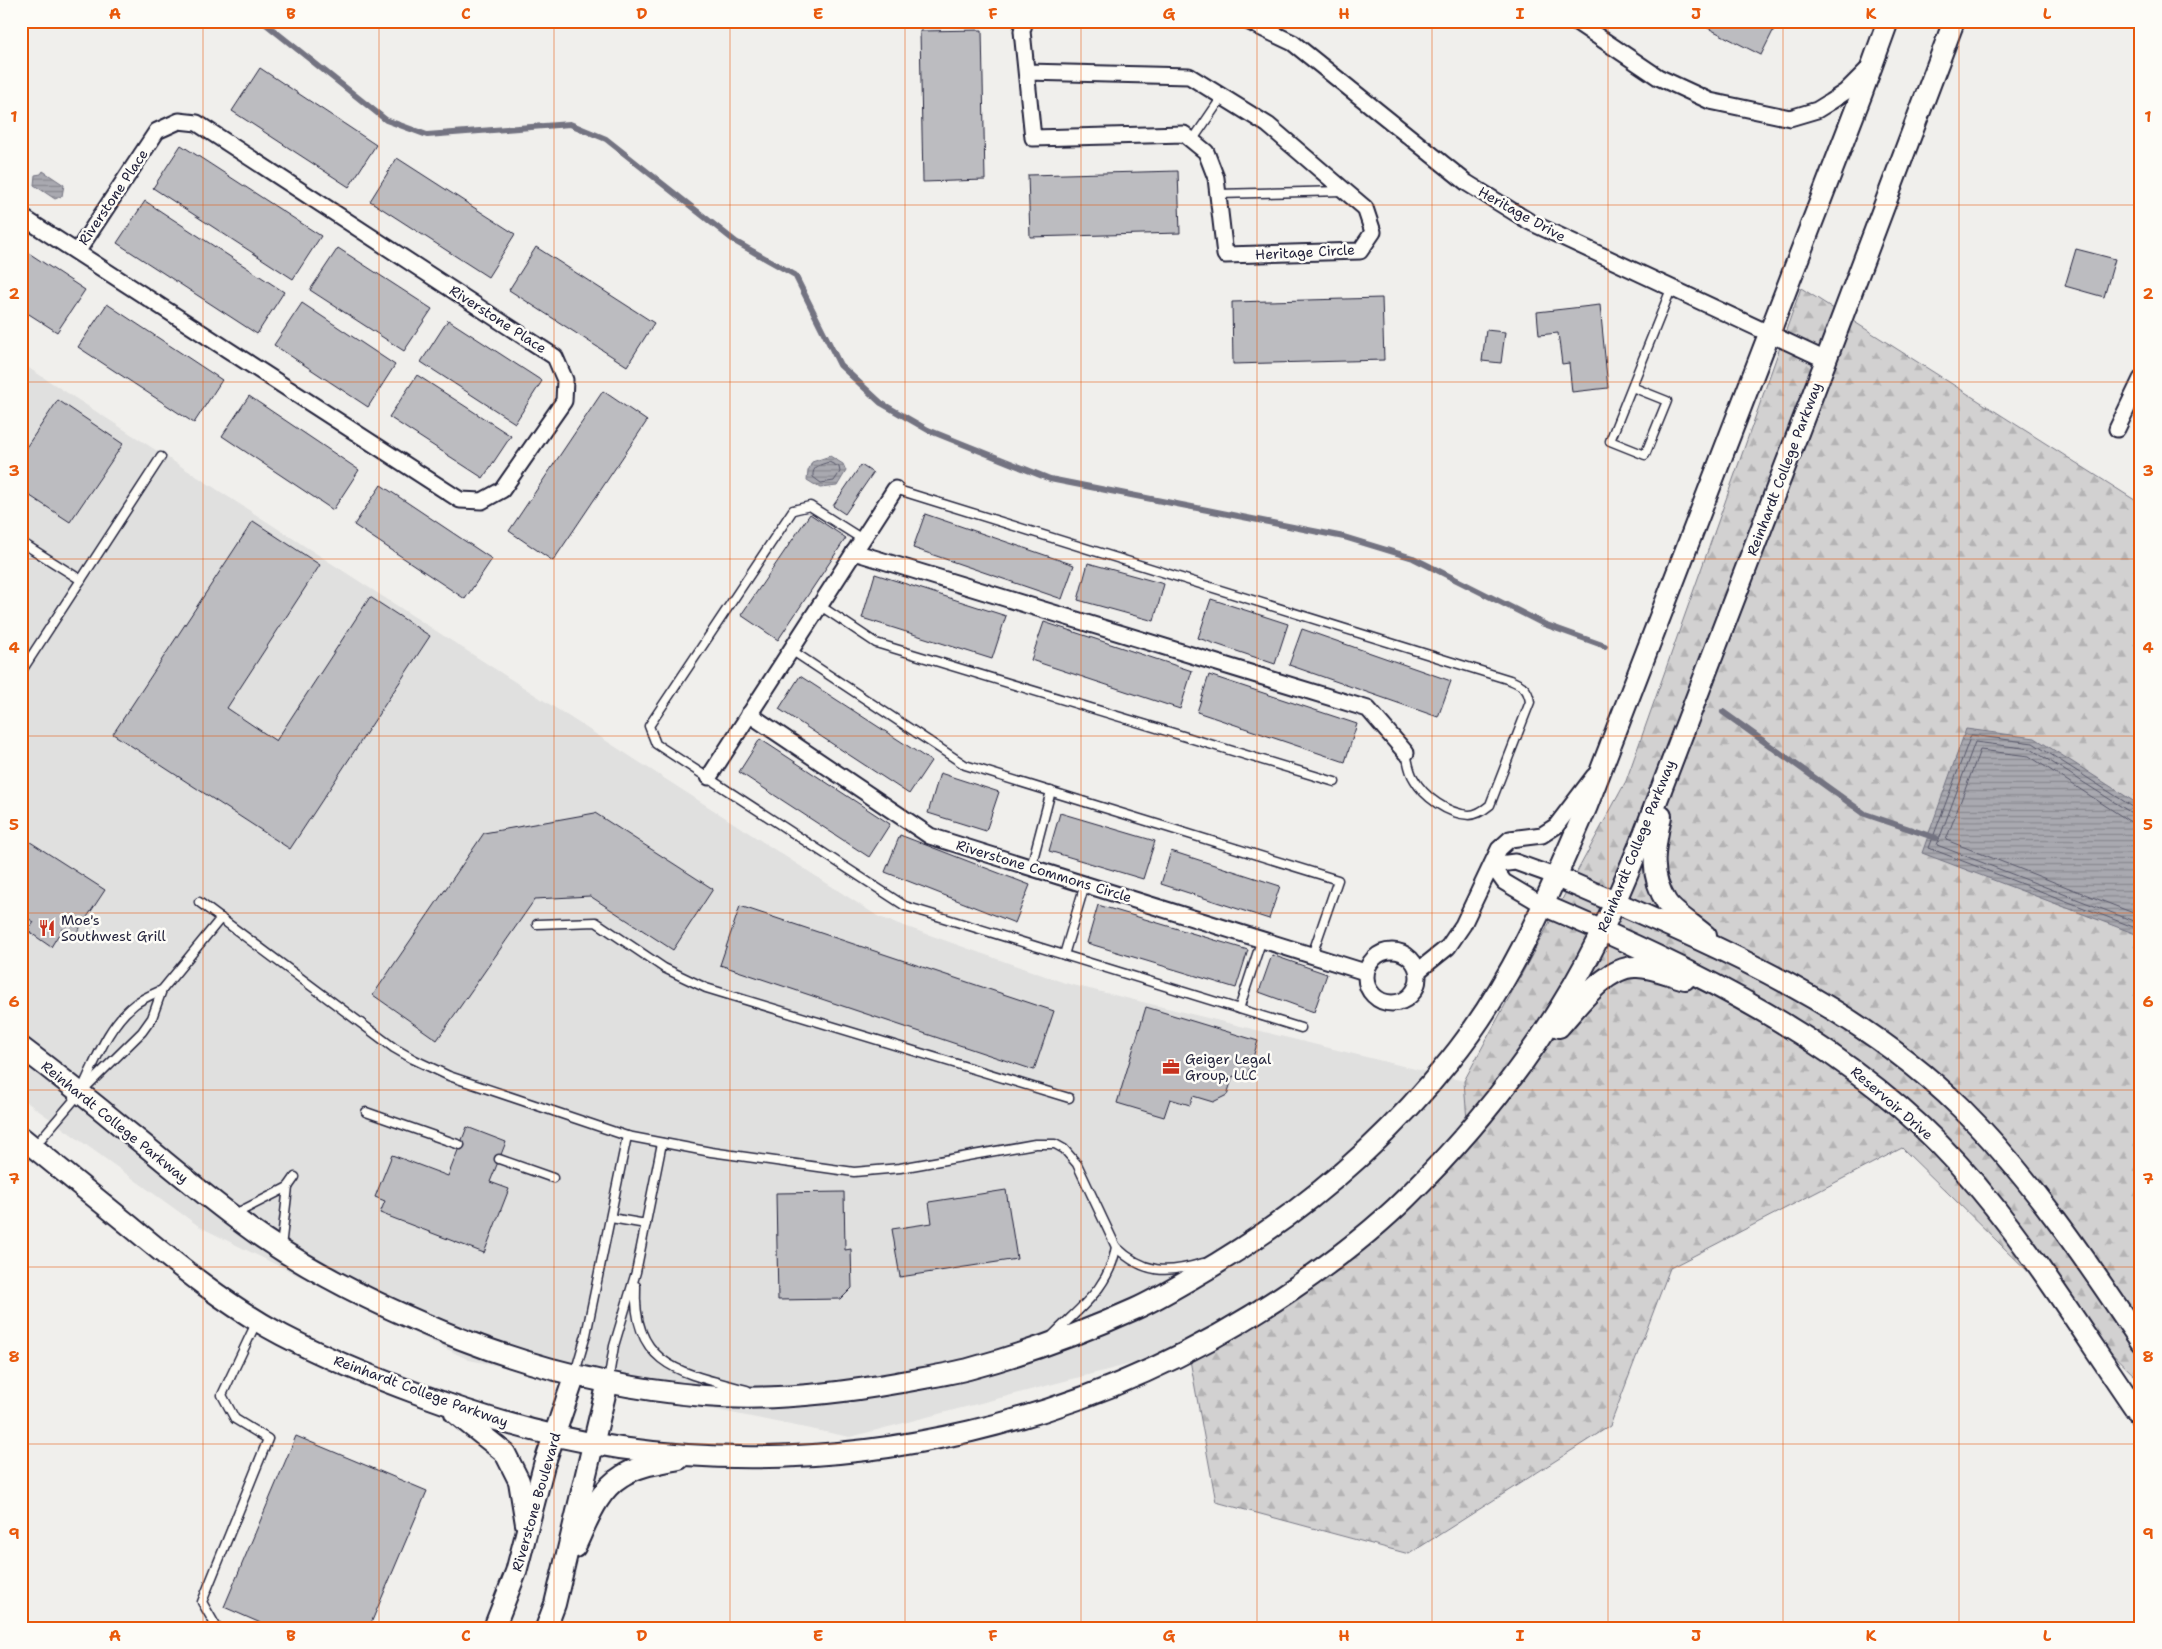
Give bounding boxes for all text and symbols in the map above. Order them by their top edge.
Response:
text: A [109,3,121,24]
text: B [286,3,296,24]
text: C [461,3,471,24]
text: D [636,3,648,24]
text: E [813,3,823,24]
text: F [988,3,998,24]
text: G [1163,3,1176,24]
text: H [1338,3,1350,24]
text: I [1516,3,1525,24]
text: J [1691,3,1701,24]
text: K [1866,3,1877,24]
text: L [2043,3,2052,24]
text: 1 [10,106,18,127]
text: 1 [2144,106,2152,127]
street label: Riverstone Place [74,145,152,249]
street label: Heritage Drive [1475,182,1569,246]
street label: Heritage Circle [1255,240,1356,264]
street label: Riverstone Place [446,281,550,357]
text: 2 [8,283,20,304]
text: 2 [2142,283,2154,304]
street label: Reinhardt College Parkway [1743,380,1825,558]
text: 3 [8,460,20,481]
text: 3 [2142,460,2154,481]
text: 4 [8,637,20,658]
text: 4 [2142,637,2154,658]
street label: Reinhardt College Parkway [1593,757,1679,935]
text: 5 [9,814,19,835]
text: 5 [2143,814,2153,835]
street label: Riverstone Commons Circle [954,836,1134,906]
place label: Moe's Southwest Grill [61,911,166,945]
restaurant icon: Moe's Southwest Grill [37,918,57,938]
text: 6 [8,991,20,1012]
text: 6 [2142,991,2154,1012]
place label: Geiger Legal Group, LLC [1185,1050,1272,1084]
street label: Reinhardt College Parkway [38,1057,192,1187]
office icon: Geiger Legal Group, LLC [1161,1057,1181,1077]
street label: Reservoir Drive [1847,1062,1937,1144]
text: 7 [8,1168,20,1189]
text: 7 [2142,1168,2154,1189]
text: 8 [8,1346,20,1367]
text: 8 [2142,1346,2154,1367]
street label: Reinhardt College Parkway [331,1351,511,1431]
street label: Riverstone Boulevard [508,1430,564,1574]
text: 9 [8,1523,20,1544]
text: 9 [2142,1523,2154,1544]
text: A [109,1625,121,1646]
text: B [286,1625,296,1646]
text: C [461,1625,471,1646]
text: D [636,1625,648,1646]
text: E [813,1625,823,1646]
text: F [988,1625,998,1646]
text: G [1163,1625,1176,1646]
text: H [1338,1625,1350,1646]
text: I [1516,1625,1525,1646]
text: J [1691,1625,1701,1646]
text: K [1866,1625,1877,1646]
text: L [2043,1625,2052,1646]

